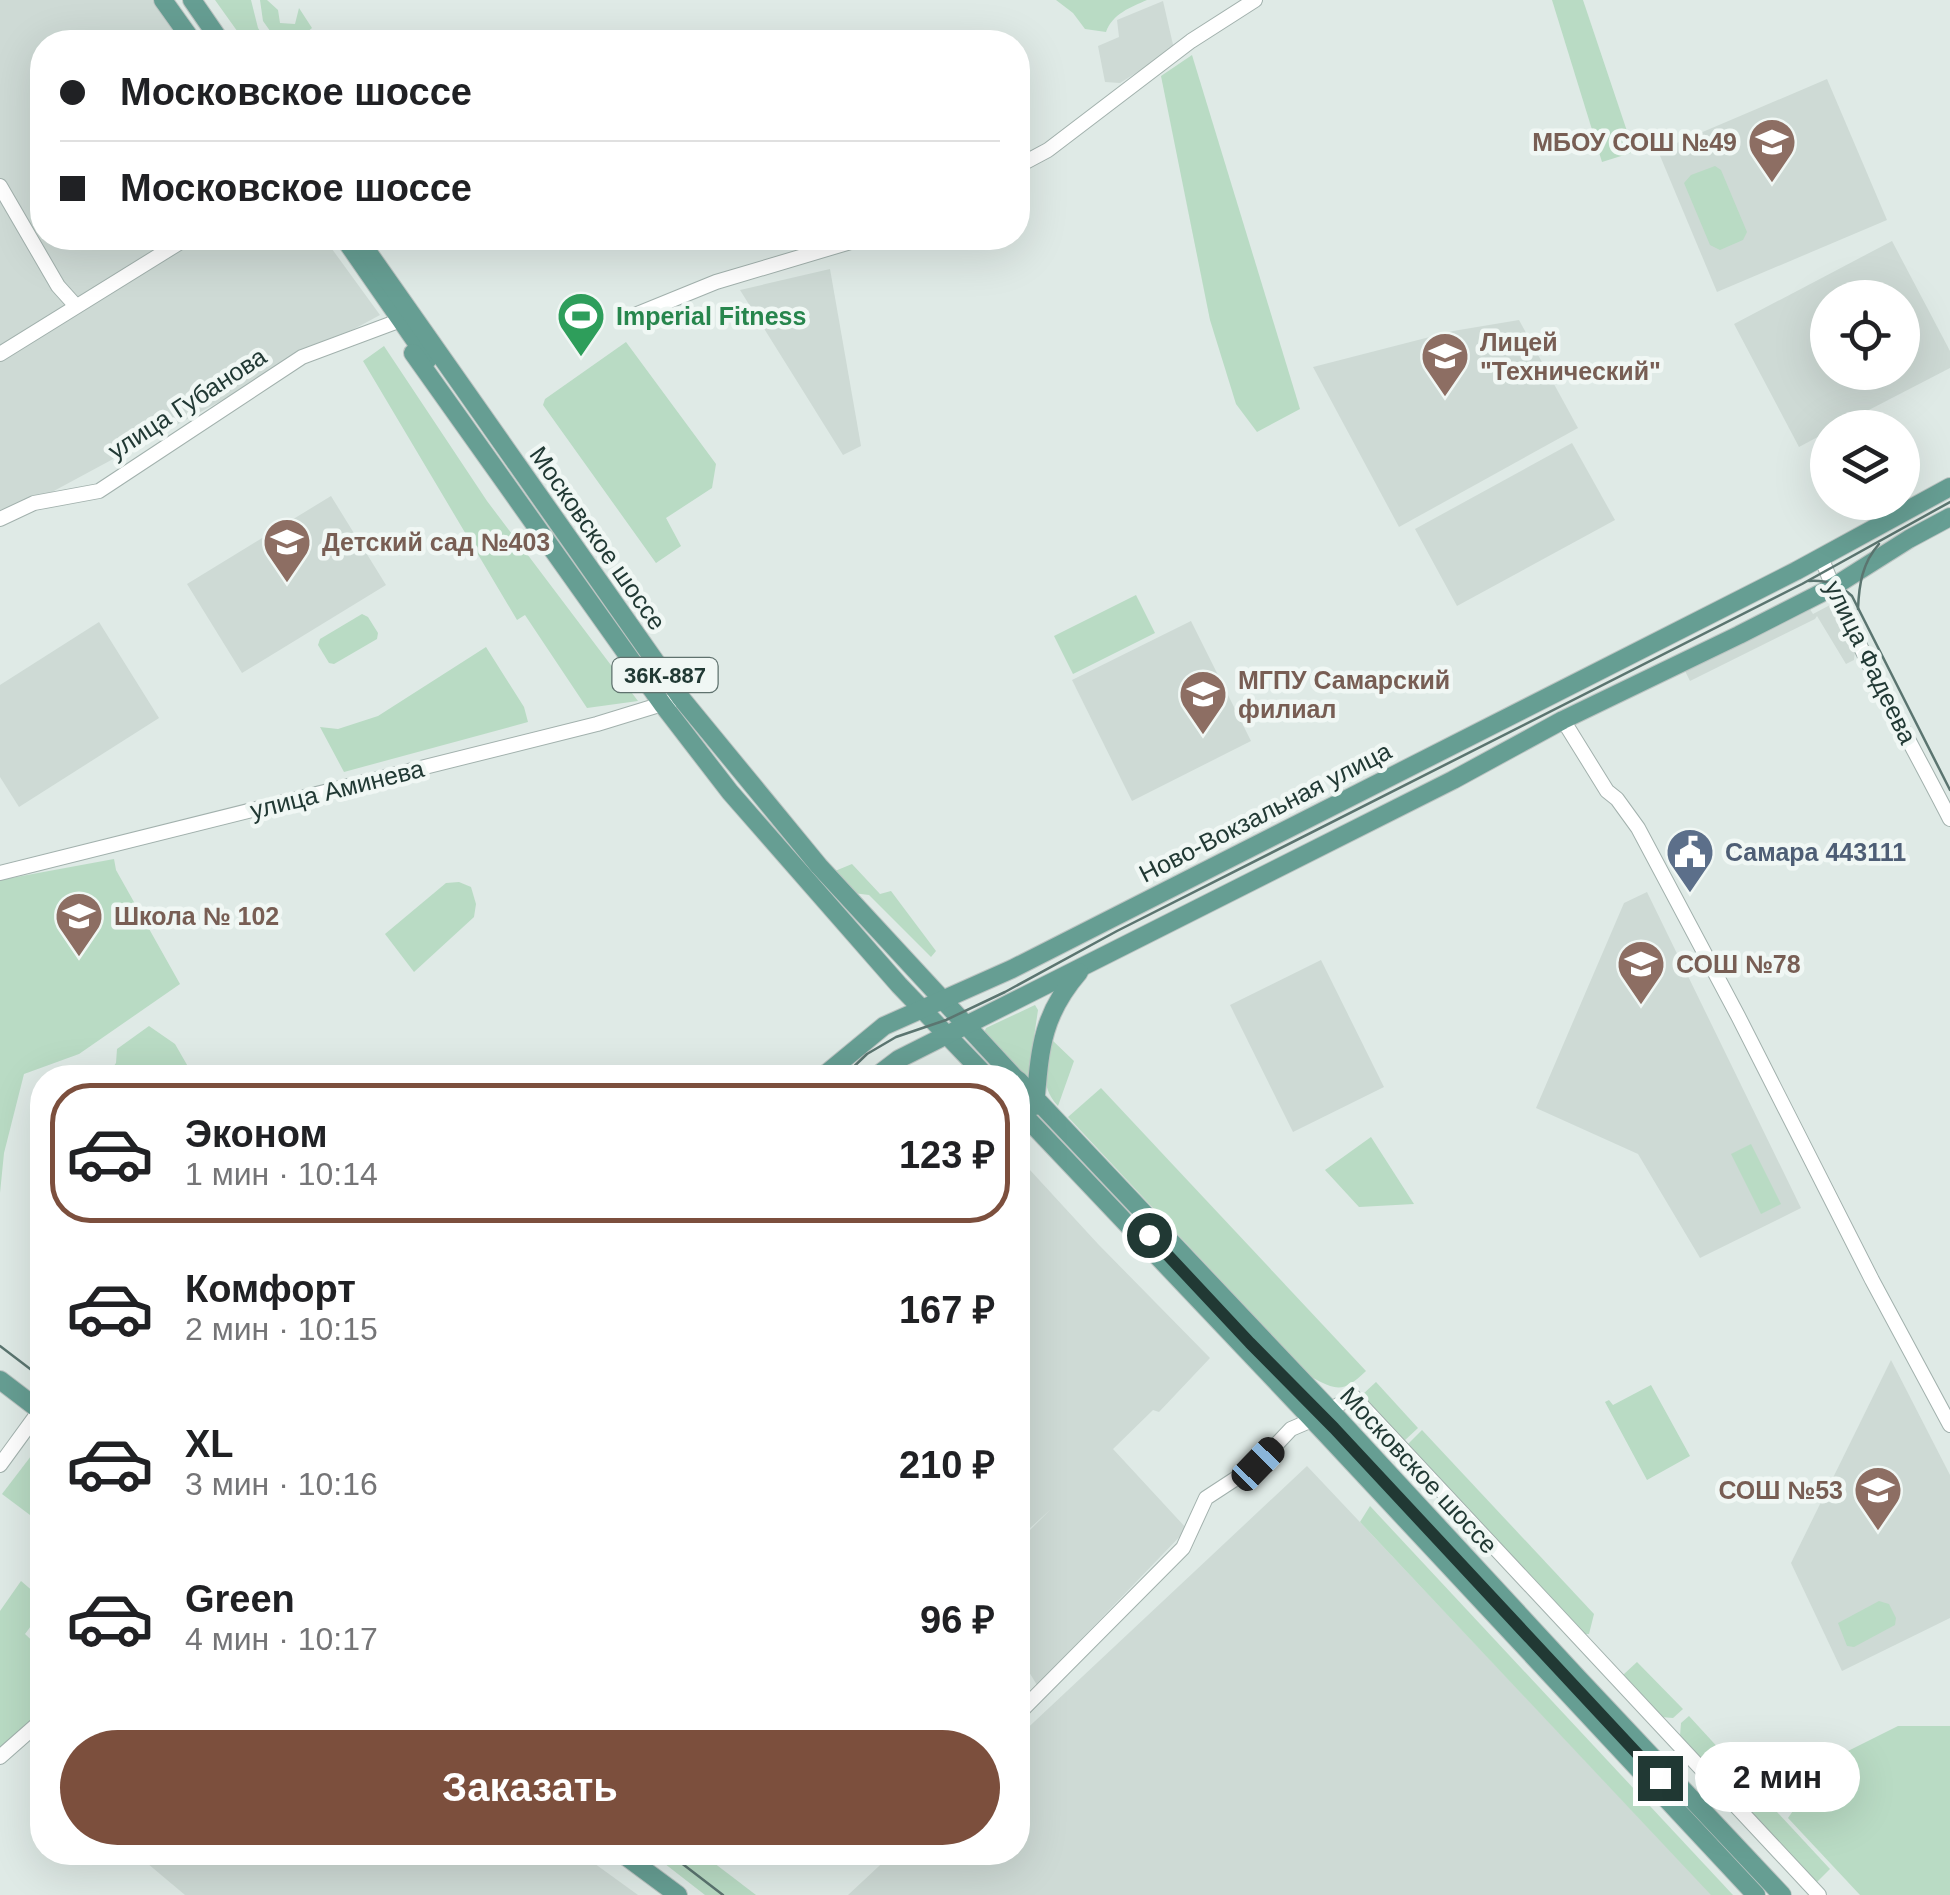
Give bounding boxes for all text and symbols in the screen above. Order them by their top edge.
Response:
text: Московское шоссе [120,71,472,113]
school or university icon: МБОУ СОШ №49 [1746,116,1798,184]
place label: МБОУ СОШ №49 [1532,128,1737,156]
text: Московское шоссе [120,167,472,209]
map controls [1810,280,1920,520]
button: locate [1810,280,1920,390]
sports icon: Imperial Fitness [555,290,607,358]
place label: Imperial Fitness [616,302,806,330]
place label: Лицей "Технический" [1480,328,1661,385]
school or university icon: Лицей "Технический" [1419,330,1471,398]
street label: улица Губанова [103,341,271,464]
button: layers [1810,410,1920,520]
street label: Московское шоссе [524,441,672,635]
school or university icon: Детский сад №403 [261,516,313,584]
place label: Детский сад №403 [322,528,550,556]
street label: улица Фадеева [1819,576,1923,748]
road number: 36К-887 [612,658,718,692]
place label: МГПУ Самарский филиал [1238,666,1450,723]
school or university icon: МГПУ Самарский филиал [1177,668,1229,736]
street label: Ново-Вокзальная улица [1134,736,1396,888]
street label: улица Аминева [247,754,427,824]
public building icon: Самара 443111 [1664,826,1716,894]
place label: Самара 443111 [1725,838,1906,866]
school or university icon: Школа № 102 [53,890,105,958]
place label: Школа № 102 [114,902,279,930]
school or university icon: СОШ №78 [1615,938,1667,1006]
place label: СОШ №78 [1676,950,1801,978]
icon: car [65,1108,155,1198]
text: Эконом [185,1113,328,1155]
text: 123 ₽ [899,1134,995,1176]
text: 1 мин · 10:14 [185,1156,378,1192]
route start [1127,1213,1172,1258]
icon: car [65,1263,155,1353]
text: Комфорт [185,1268,356,1310]
text: 167 ₽ [899,1289,995,1331]
text: 2 мин · 10:15 [185,1311,378,1347]
street label: Московское шоссе [1335,1381,1503,1559]
icon: car [65,1418,155,1508]
text: XL [185,1423,234,1465]
car [1226,1432,1290,1496]
text: 210 ₽ [899,1444,995,1486]
school or university icon: СОШ №53 [1852,1464,1904,1532]
text: 3 мин · 10:16 [185,1466,378,1502]
place label: СОШ №53 [1718,1476,1843,1504]
icon: car [65,1573,155,1663]
text: Green [185,1578,295,1620]
text: 96 ₽ [920,1599,995,1641]
text: 4 мин · 10:17 [185,1621,378,1657]
button: Заказать [60,1730,1000,1845]
callout: 2 мин [1695,1743,1860,1813]
route end [1638,1756,1683,1801]
text: 2 мин [1733,1759,1822,1795]

